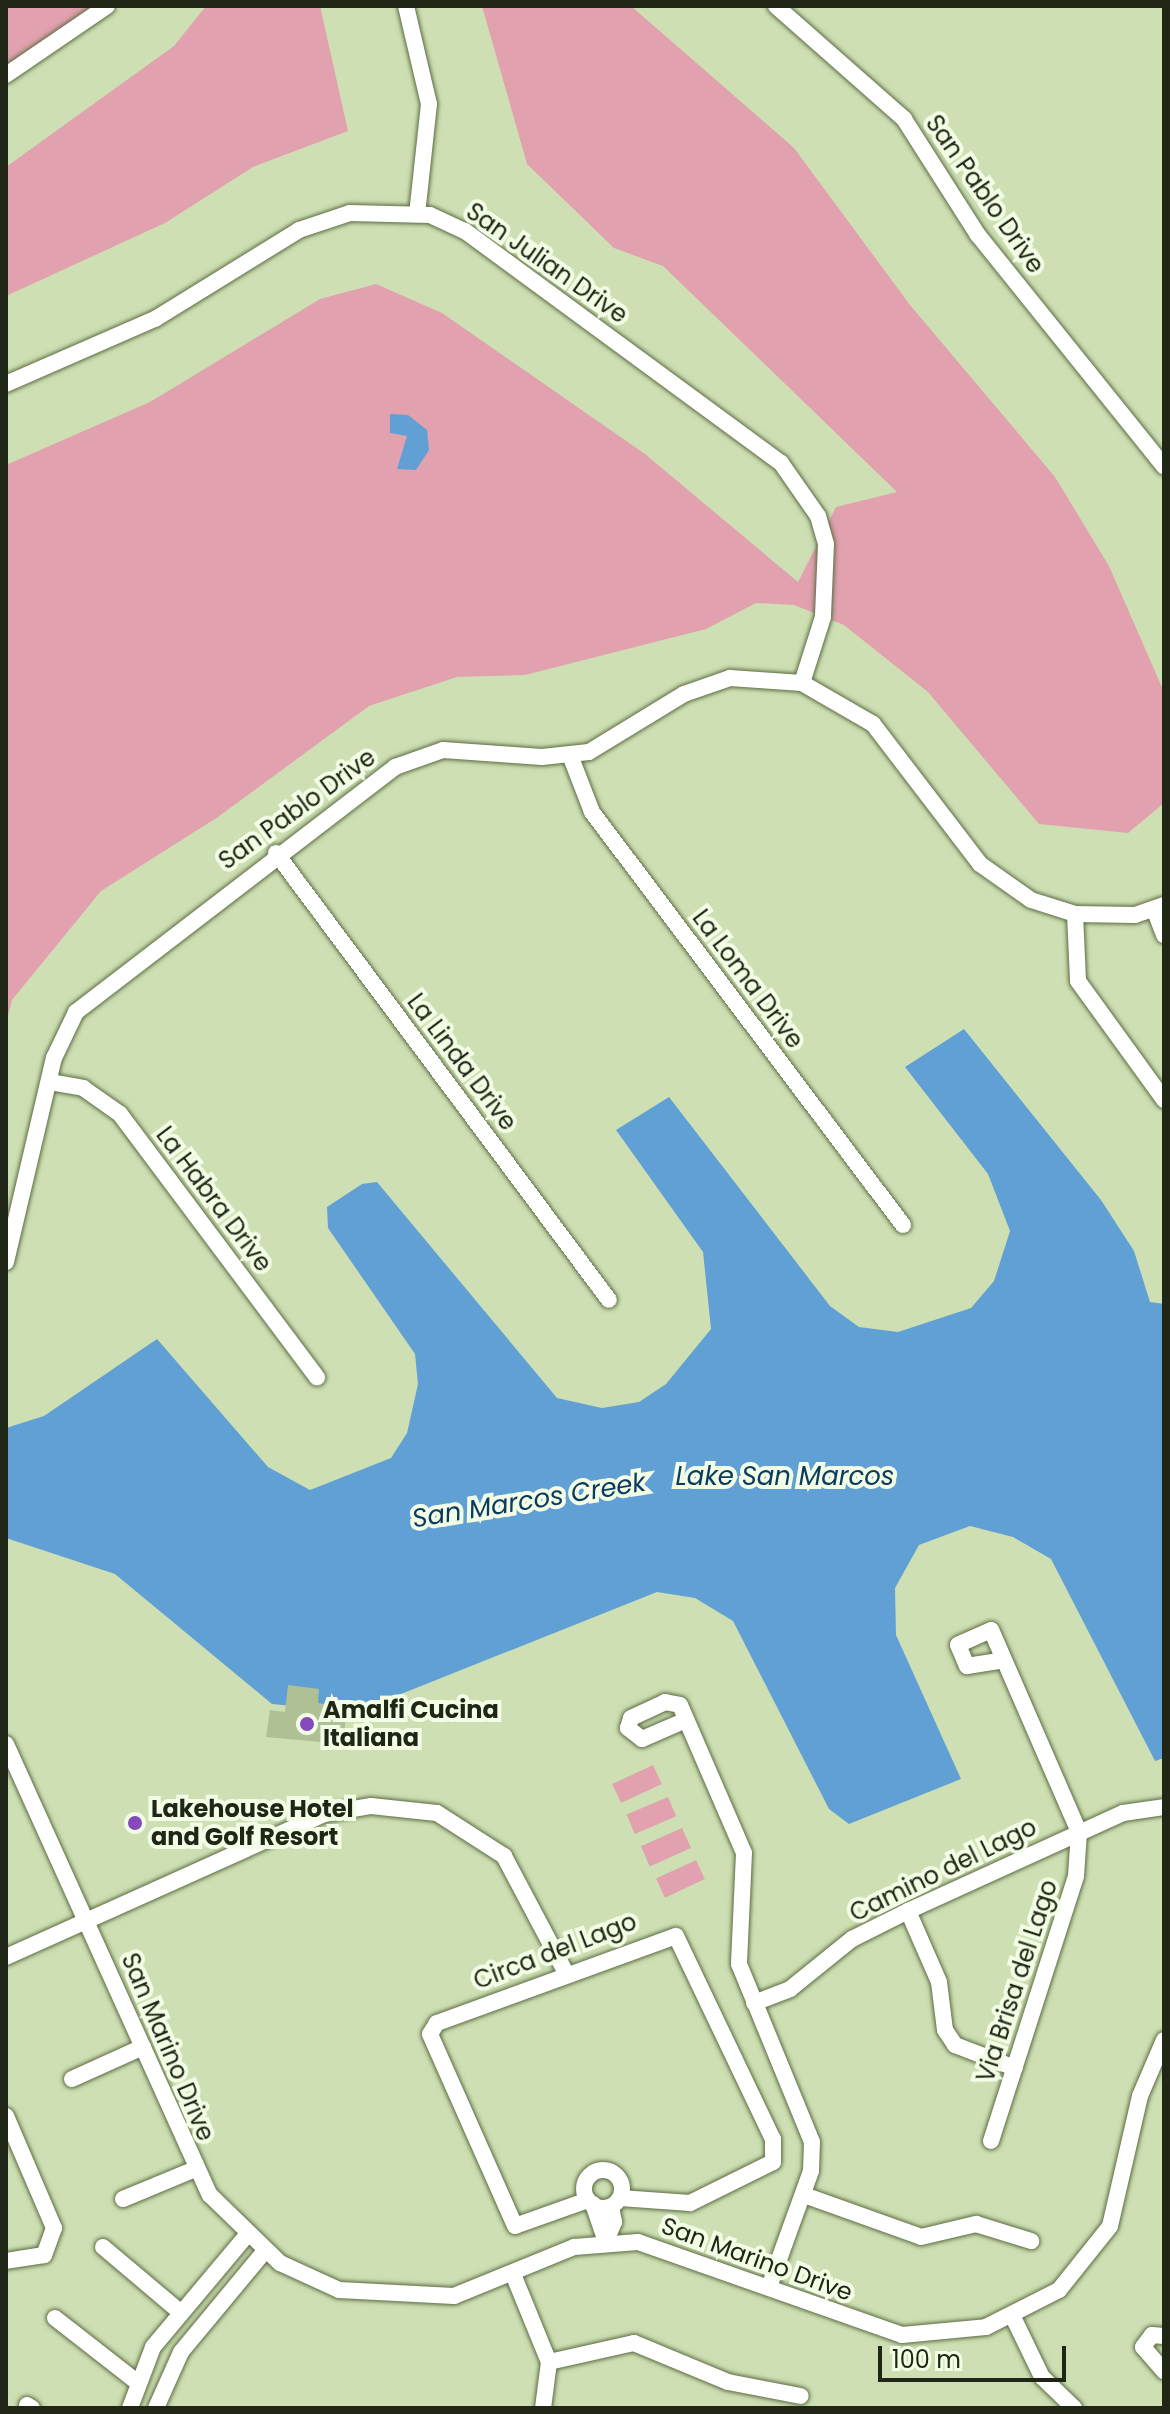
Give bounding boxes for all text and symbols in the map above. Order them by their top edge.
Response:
street label: San Pablo Drive [920,109,1050,279]
street label: San Julian Drive [461,197,633,329]
street label: San Pablo Drive [213,743,381,875]
street label: La Loma Drive [686,904,810,1054]
street label: La Linda Drive [401,988,523,1136]
street label: La Habra Drive [150,1121,278,1277]
water label: Lake San Marcos [676,1461,894,1493]
water label: San Marcos Creek [410,1467,648,1535]
place label: Amalfi Cucina Italiana [323,1696,499,1752]
marker: Amalfi Cucina Italiana [298,1715,316,1733]
place label: Lakehouse Hotel and Golf Resort [151,1795,354,1851]
street label: Camino del Lago [845,1812,1041,1928]
marker: Lakehouse Hotel and Golf Resort [126,1814,144,1832]
street label: Via Brisa del Lago [971,1876,1063,2086]
street label: Circa del Lago [469,1907,641,1995]
street label: San Marino Drive [115,1949,221,2145]
street label: San Marino Drive [658,2211,856,2307]
scale bar [882,2330,1070,2380]
text: 100 m [892,2343,961,2376]

